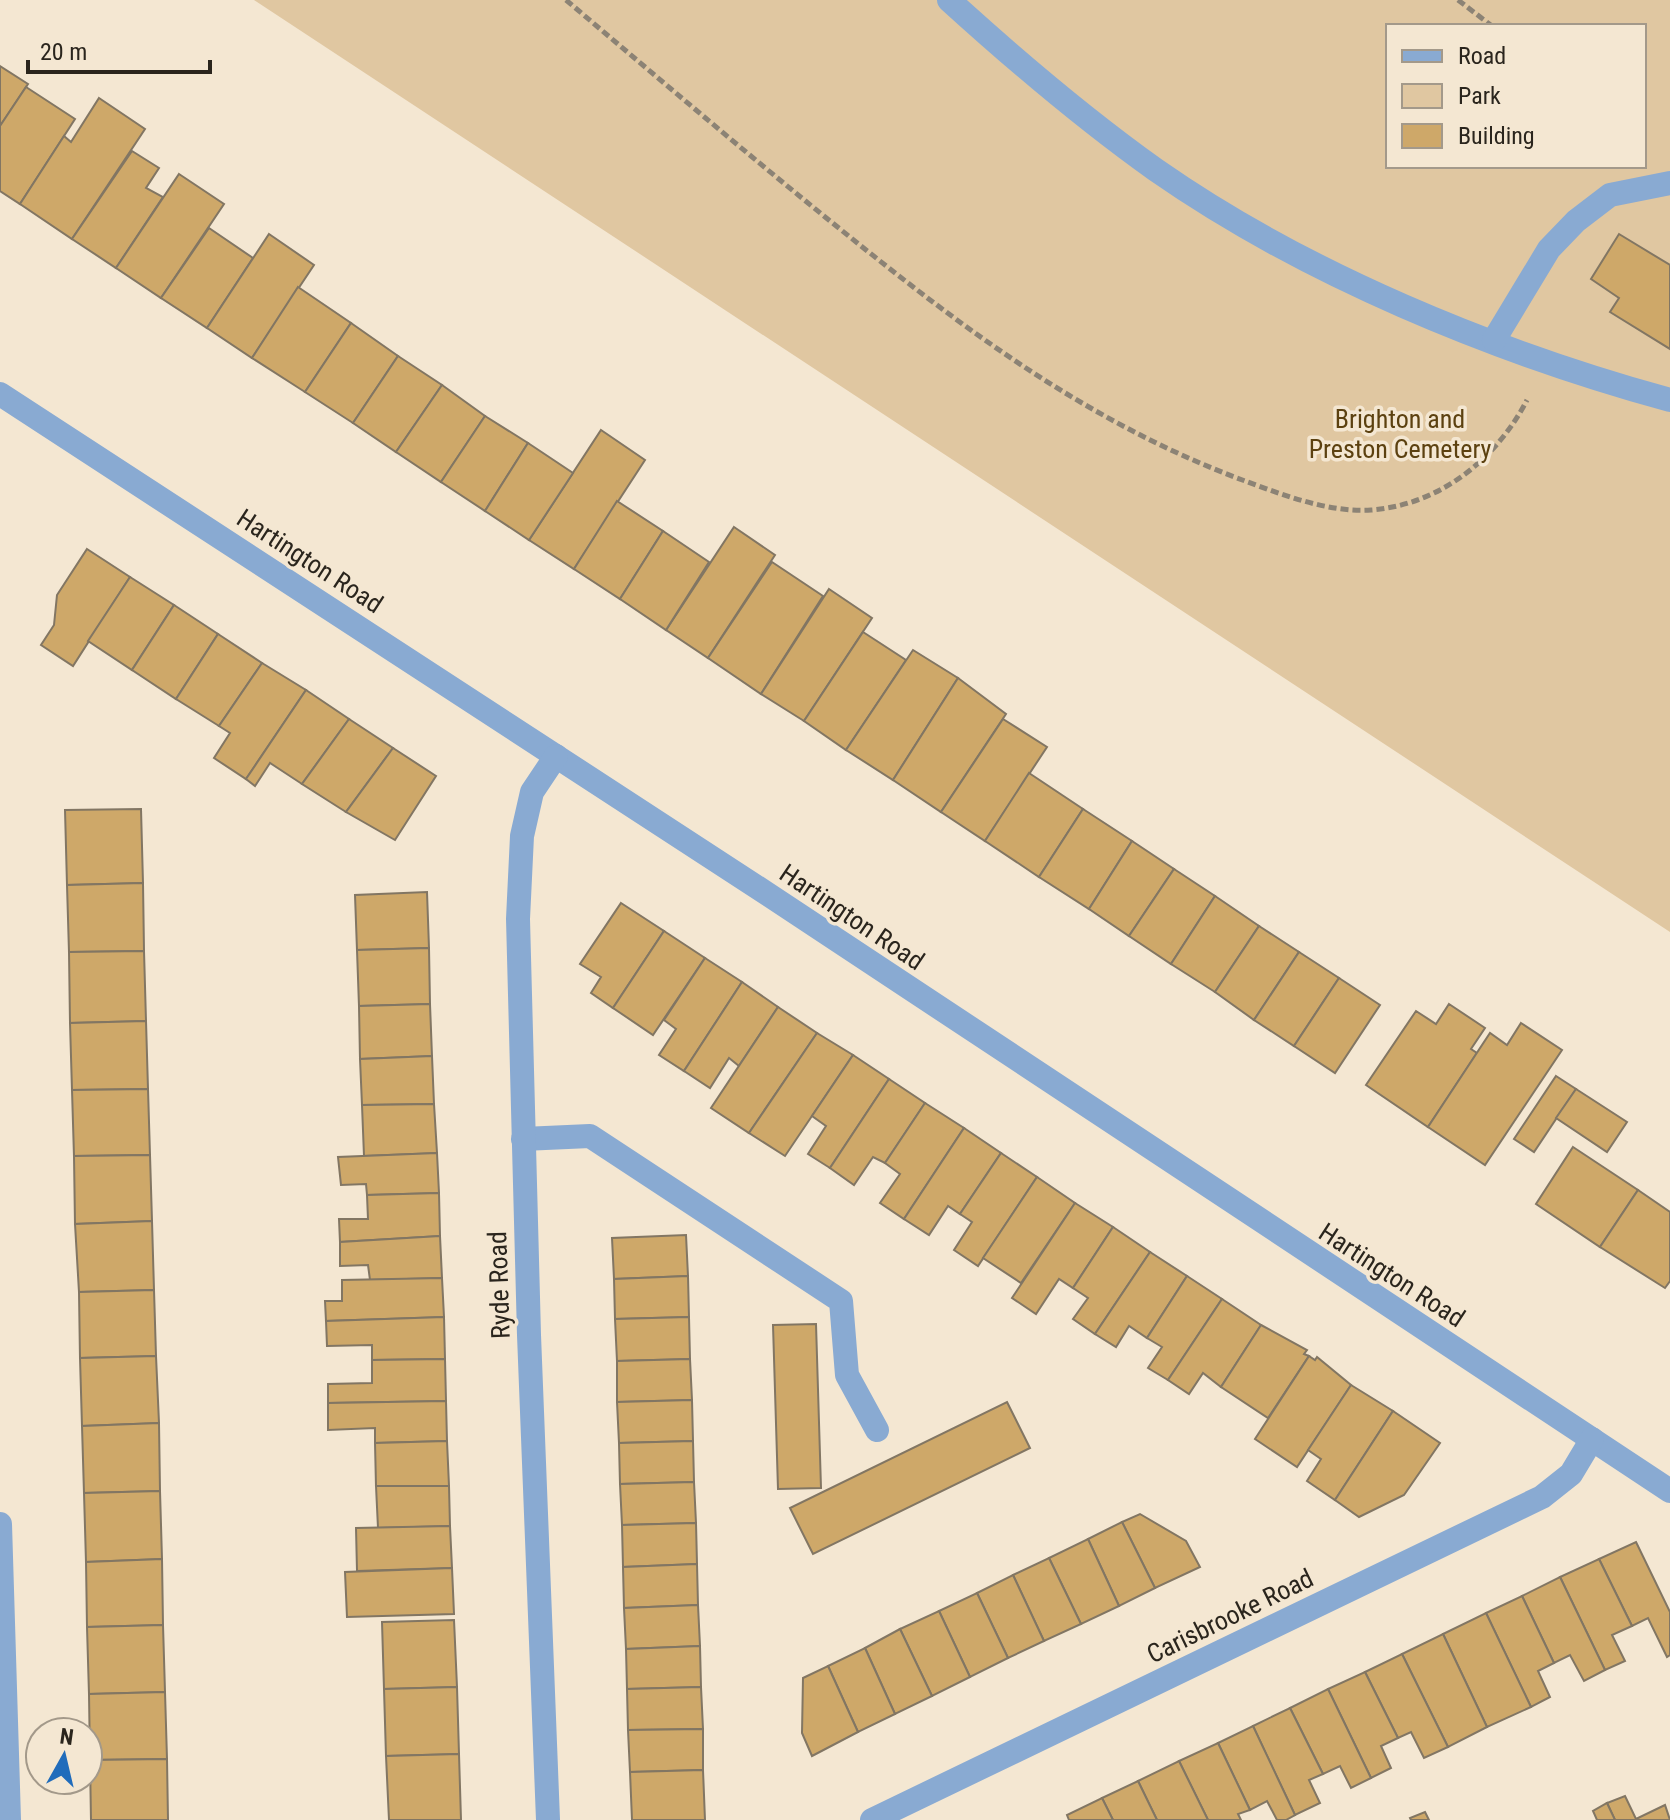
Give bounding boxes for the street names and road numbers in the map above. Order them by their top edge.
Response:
street label: Hartington Road [232,503,388,619]
street label: Hartington Road [774,858,930,976]
street label: Hartington Road [1314,1217,1470,1333]
street label: Ryde Road [482,1231,516,1339]
street label: Carisbrooke Road [1142,1563,1318,1669]

